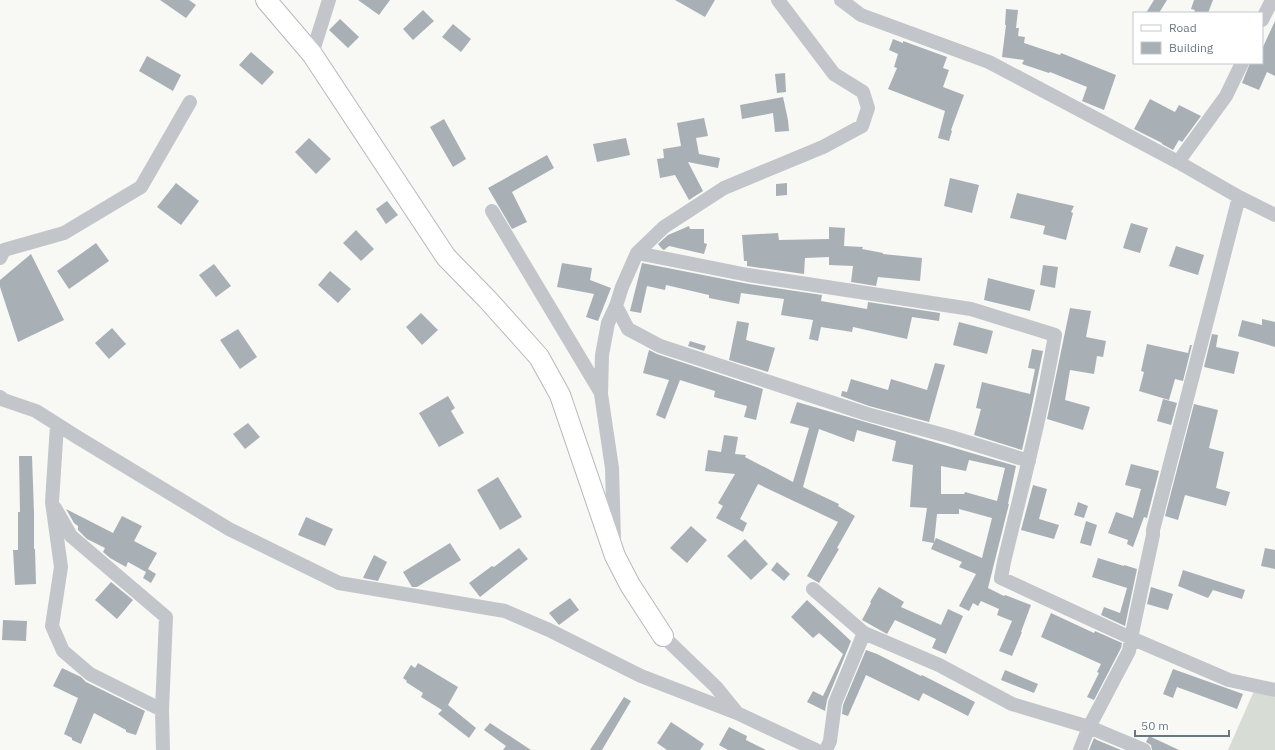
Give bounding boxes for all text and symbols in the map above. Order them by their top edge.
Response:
legend [1133,12,1263,64]
text: Road [1169,20,1197,35]
text: Building [1169,40,1214,55]
scale bar [1135,712,1229,738]
text: 50 m [1141,718,1169,733]

